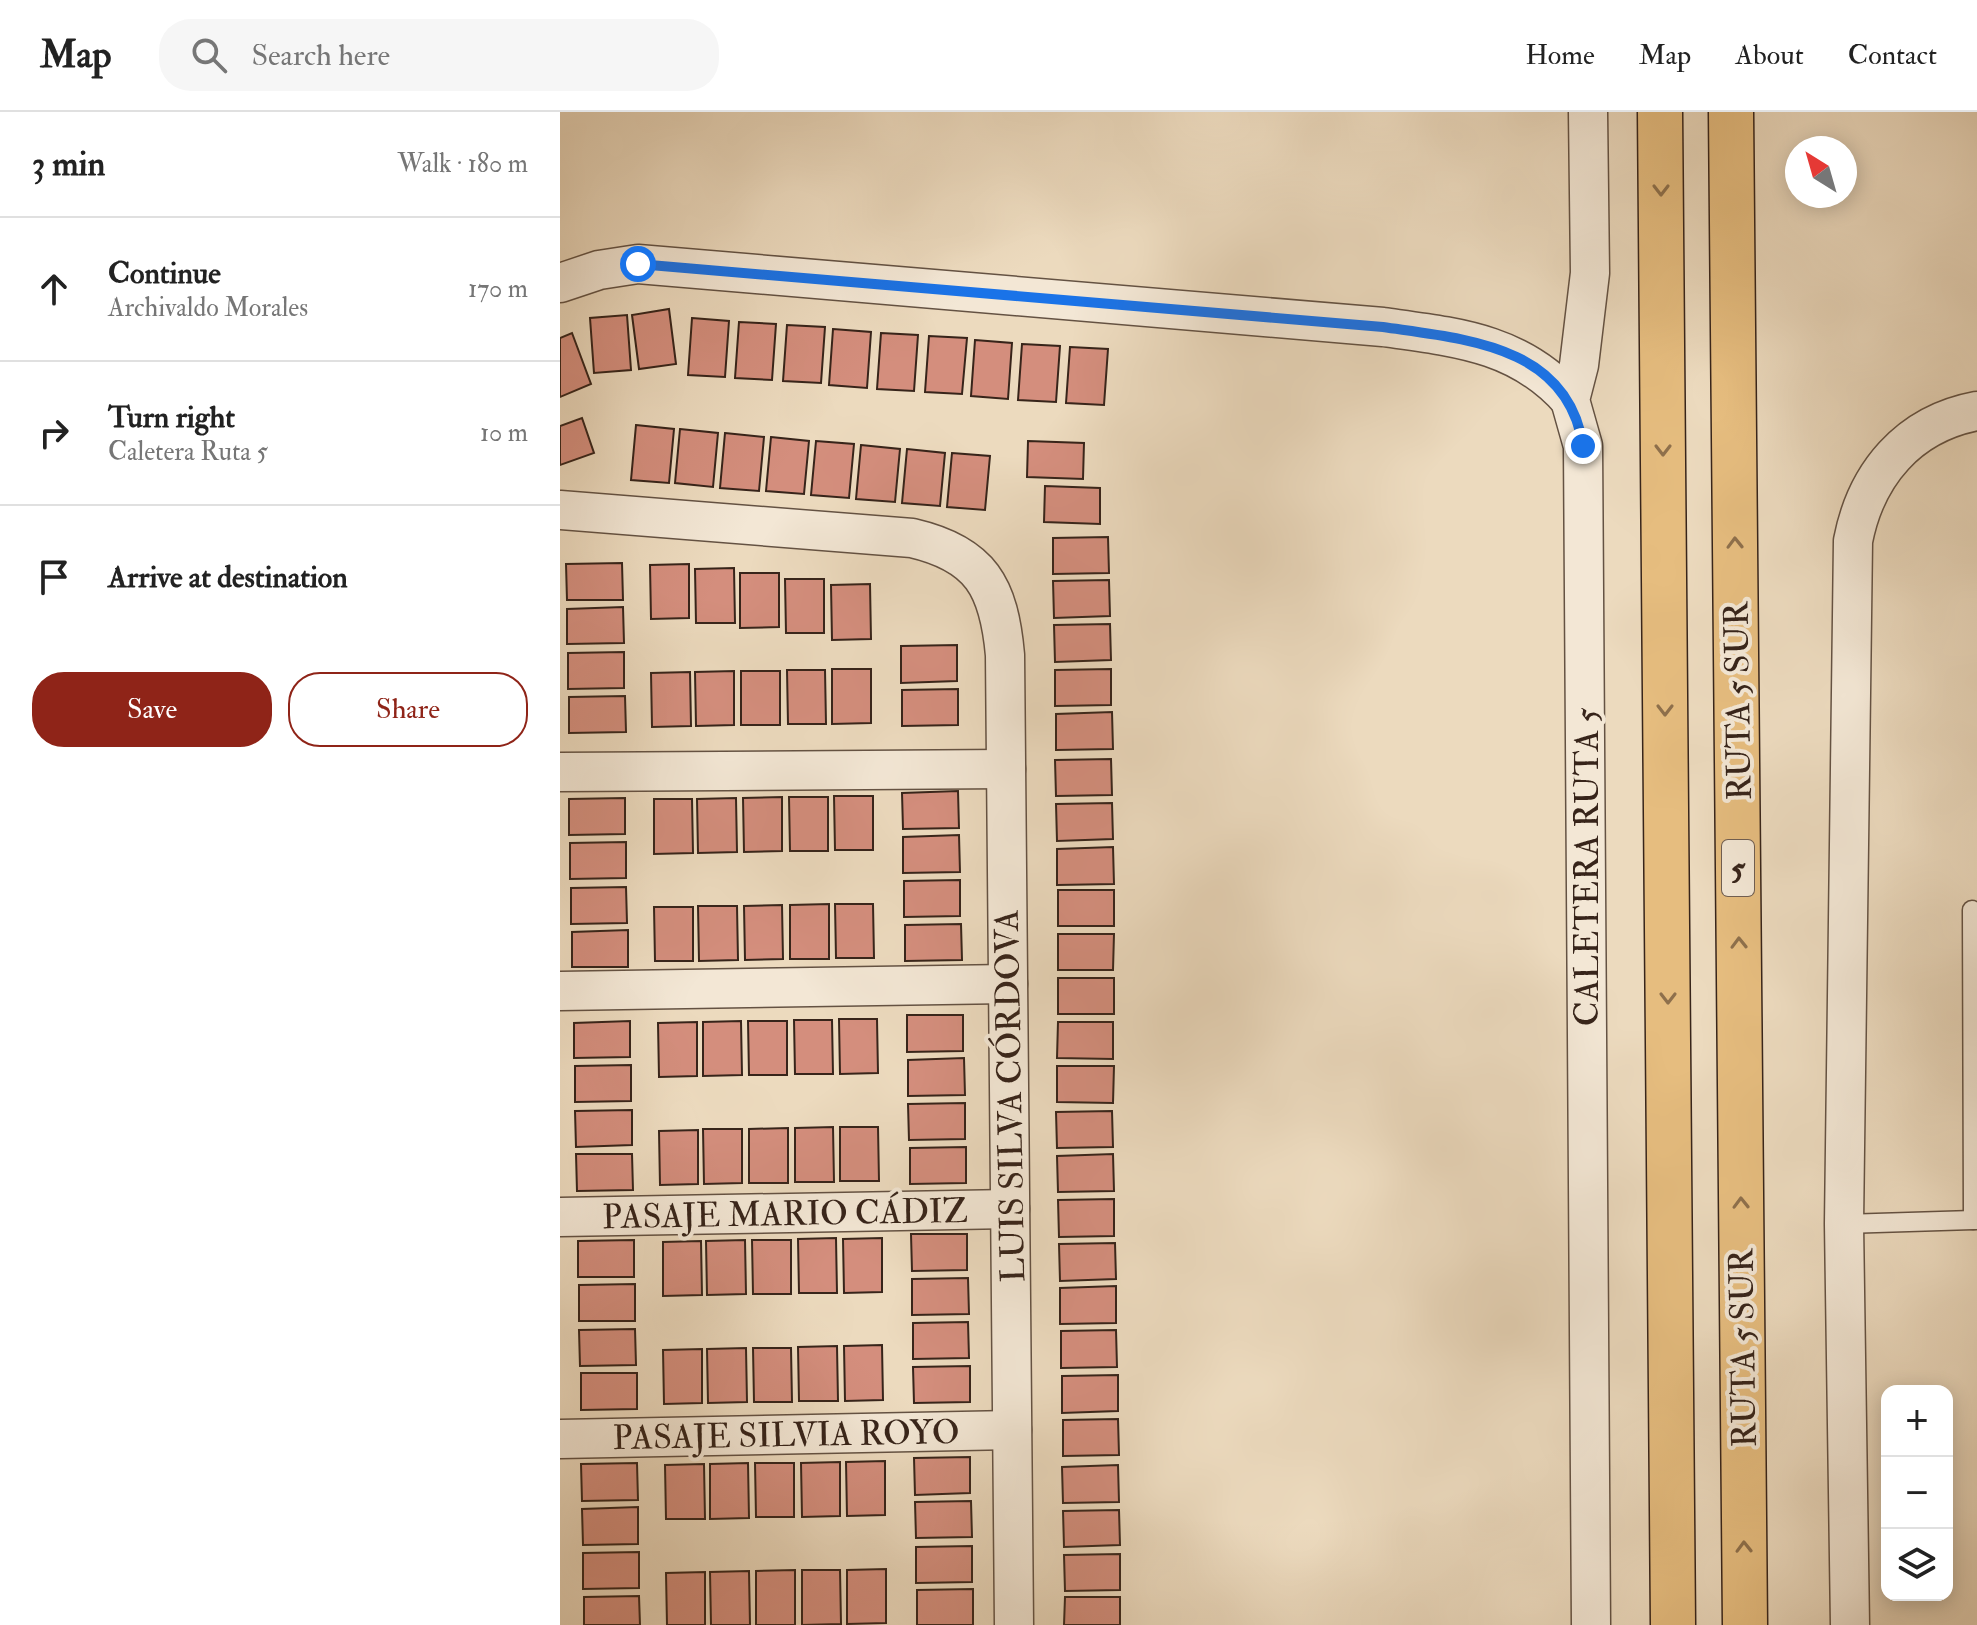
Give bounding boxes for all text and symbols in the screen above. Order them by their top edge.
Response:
search box [159,19,719,91]
text: Map [40,31,111,79]
icon: search [187,33,231,77]
text: Search here [251,37,390,74]
text: Home [1525,38,1595,73]
text: Map [1639,38,1691,73]
text: About [1735,38,1804,73]
text: Contact [1848,38,1937,73]
north arrow [1785,136,1857,208]
text: 3 min [32,143,105,186]
text: Walk · 180 m [398,148,528,180]
one-way arrow [1652,184,1669,197]
route start [620,246,656,282]
text: Continue [108,255,221,292]
icon: ahead [32,267,76,311]
text: 170 m [468,273,528,305]
text: Archivaldo Morales [108,292,308,324]
text: Turn right [108,399,235,436]
icon: right [32,411,76,455]
text: 10 m [480,417,528,449]
route end [1565,428,1601,464]
text: Caletera Ruta 5 [108,436,268,468]
one-way arrow [1654,444,1672,457]
one-way arrow [1726,536,1744,549]
icon: arrive [32,555,76,599]
text: Arrive at destination [108,559,348,596]
street label: RUTA 5 SUR [1715,601,1762,801]
button: Save [32,672,272,747]
button: Share [288,672,528,747]
one-way arrow [1656,704,1674,717]
street label: CALETERA RUTA 5 [1566,708,1609,1026]
road number: 5 [1722,840,1754,896]
street label: LUIS SILVA CÓRDOVA [985,909,1035,1283]
one-way arrow [1730,936,1748,949]
one-way arrow [1659,992,1676,1005]
street label: PASAJE MARIO CÁDIZ [602,1190,968,1239]
one-way arrow [1732,1196,1750,1209]
street label: RUTA 5 SUR [1720,1248,1767,1448]
map controls [1881,1385,1953,1601]
button: + [1881,1385,1953,1457]
street label: PASAJE SILVIA ROYO [612,1411,960,1460]
button: − [1881,1457,1953,1529]
button: layers [1881,1529,1953,1601]
one-way arrow [1735,1540,1753,1553]

